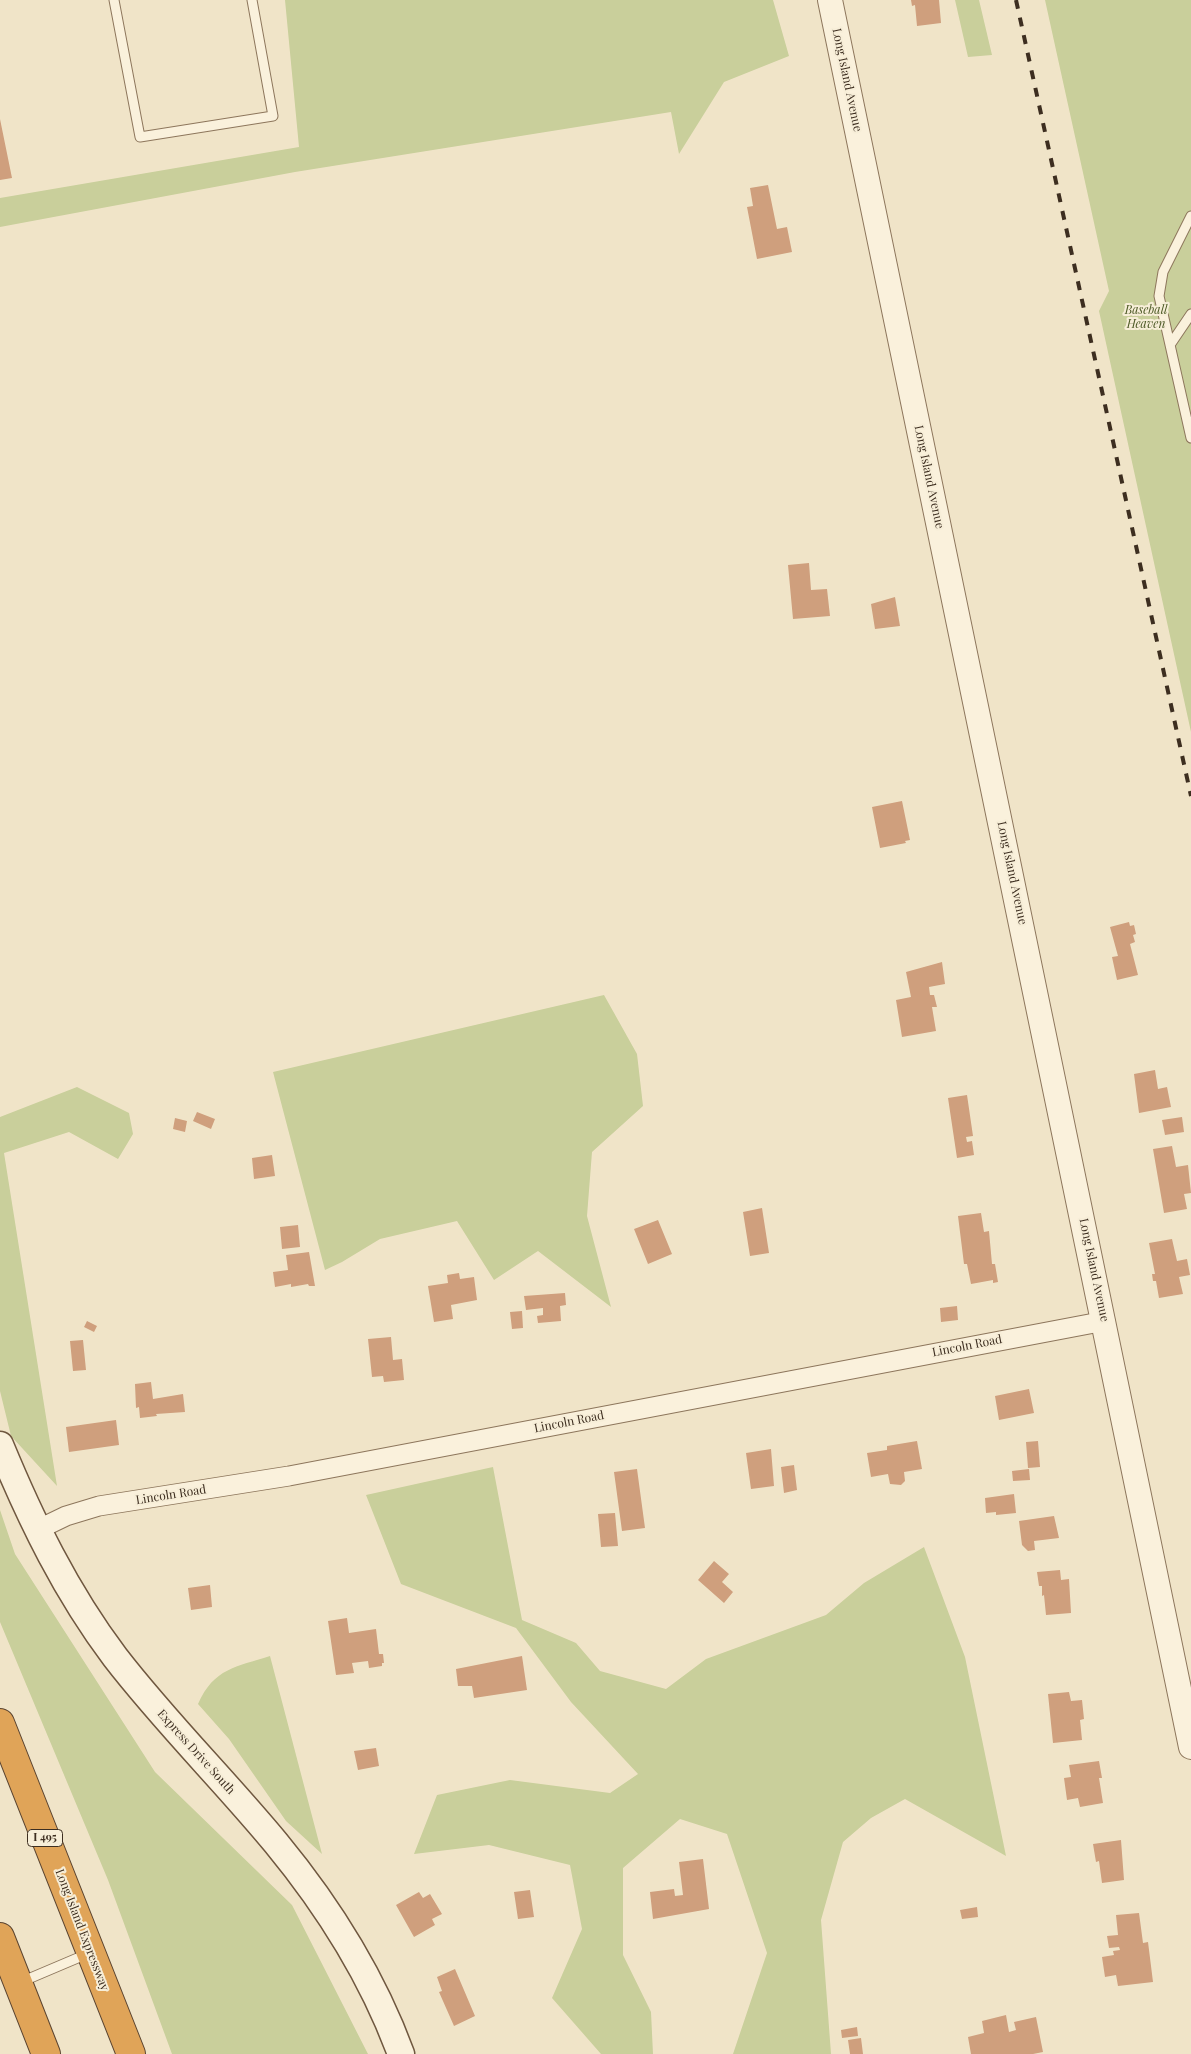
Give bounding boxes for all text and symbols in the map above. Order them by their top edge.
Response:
street label: Long Island Avenue [829,27,865,133]
park label: Baseball Heaven [1125,303,1167,331]
street label: Long Island Avenue [911,424,947,530]
street label: Long Island Avenue [994,820,1030,926]
street label: Long Island Avenue [1076,1217,1112,1323]
street label: Lincoln Road [931,1332,1003,1360]
street label: Lincoln Road [533,1408,605,1436]
street label: Lincoln Road [135,1482,207,1508]
street label: Express Drive South [154,1707,238,1797]
road number: I 495 [28,1830,62,1846]
street label: Long Island Expressway [52,1867,112,1993]

